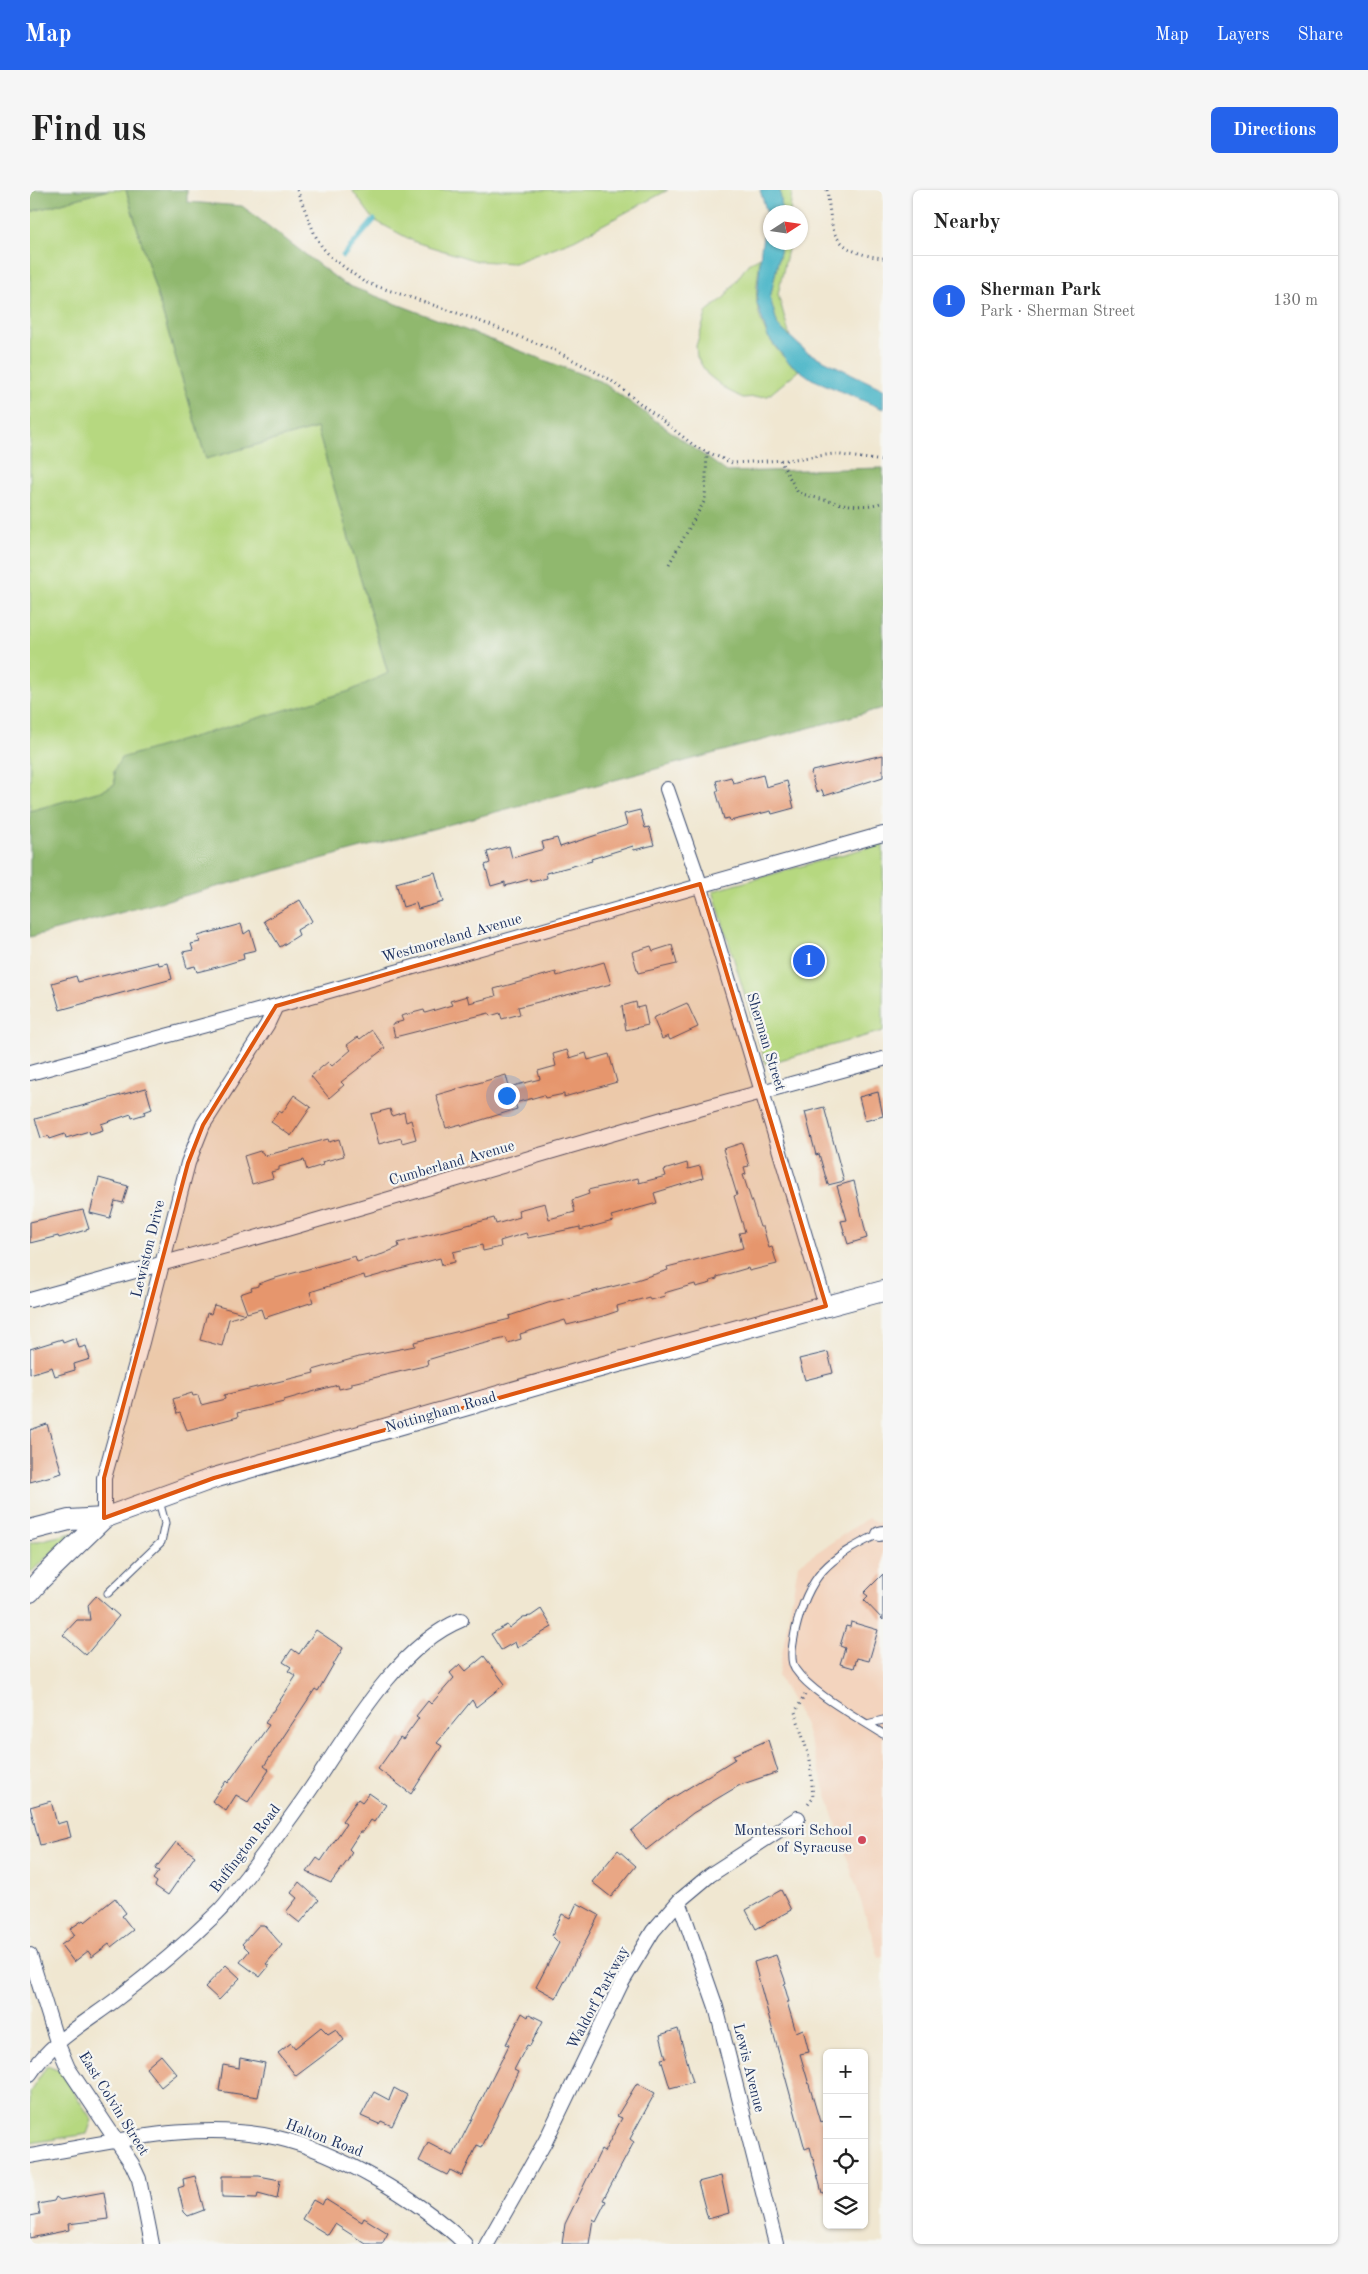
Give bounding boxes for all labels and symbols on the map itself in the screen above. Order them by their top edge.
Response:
north arrow [763,205,808,250]
street label: Westmoreland Avenue [380,912,524,966]
pin: 1 [793,942,825,980]
street label: Sherman Street [743,991,787,1093]
your location [494,1083,520,1109]
street label: Cumberland Avenue [387,1139,517,1189]
street label: Lewiston Drive [130,1198,168,1299]
street label: Nottingham Road [384,1390,498,1436]
street label: Buffington Road [208,1802,284,1896]
place label: Montessori School of Syracuse [734,1824,852,1856]
marker: Montessori School of Syracuse [856,1834,868,1846]
street label: Waldorf Parkway [566,1944,632,2052]
street label: Lewis Avenue [730,2022,766,2114]
street label: East Colvin Street [75,2049,151,2159]
street label: Halton Road [283,2117,365,2161]

